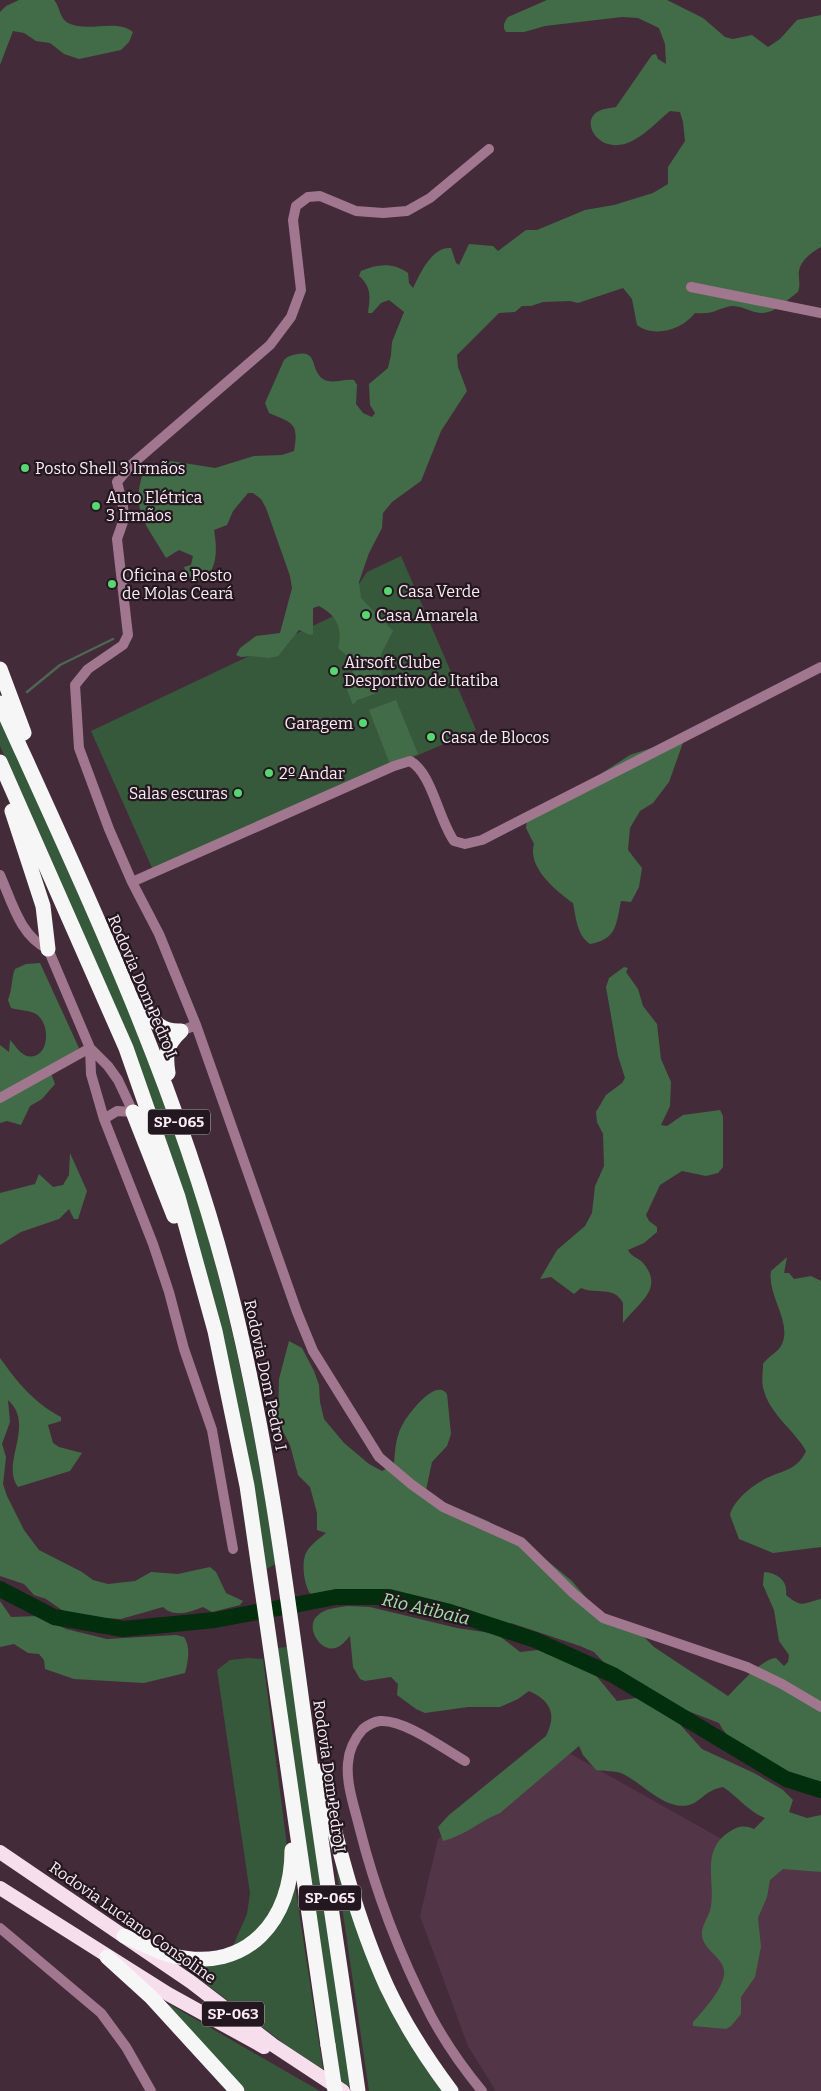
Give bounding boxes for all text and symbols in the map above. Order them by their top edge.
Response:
place label: Posto Shell 3 Irmãos [35,459,186,478]
marker: Posto Shell 3 Irmãos [19,462,31,474]
place label: Auto Elétrica 3 Irmãos [106,488,202,525]
marker: Auto Elétrica 3 Irmãos [90,500,102,512]
place label: Oficina e Posto de Molas Ceará [122,566,234,603]
marker: Oficina e Posto de Molas Ceará [106,578,118,590]
place label: Casa Verde [398,582,480,601]
marker: Casa Verde [382,585,394,597]
place label: Casa Amarela [376,606,478,625]
marker: Casa Amarela [360,609,372,621]
place label: Airsoft Clube Desportivo de Itatiba [344,653,499,690]
marker: Airsoft Clube Desportivo de Itatiba [328,665,340,677]
place label: Garagem [285,714,353,733]
marker: Garagem [357,717,369,729]
place label: Casa de Blocos [441,728,549,747]
marker: Casa de Blocos [425,731,437,743]
place label: 2º Andar [279,764,345,783]
marker: 2º Andar [263,767,275,779]
place label: Salas escuras [129,784,228,803]
marker: Salas escuras [232,787,244,799]
street label: Rodovia Dom Pedro I [104,912,181,1061]
road number: SP-065 [148,1110,210,1134]
street label: Rodovia Dom Pedro I [240,1298,291,1452]
water label: Rio Atibaia [380,1588,472,1630]
street label: Rodovia Dom Pedro I [309,1699,350,1854]
street label: Rodovia Luciano Consoline [46,1857,220,1987]
road number: SP-065 [299,1886,361,1910]
road number: SP-063 [202,2002,264,2026]

